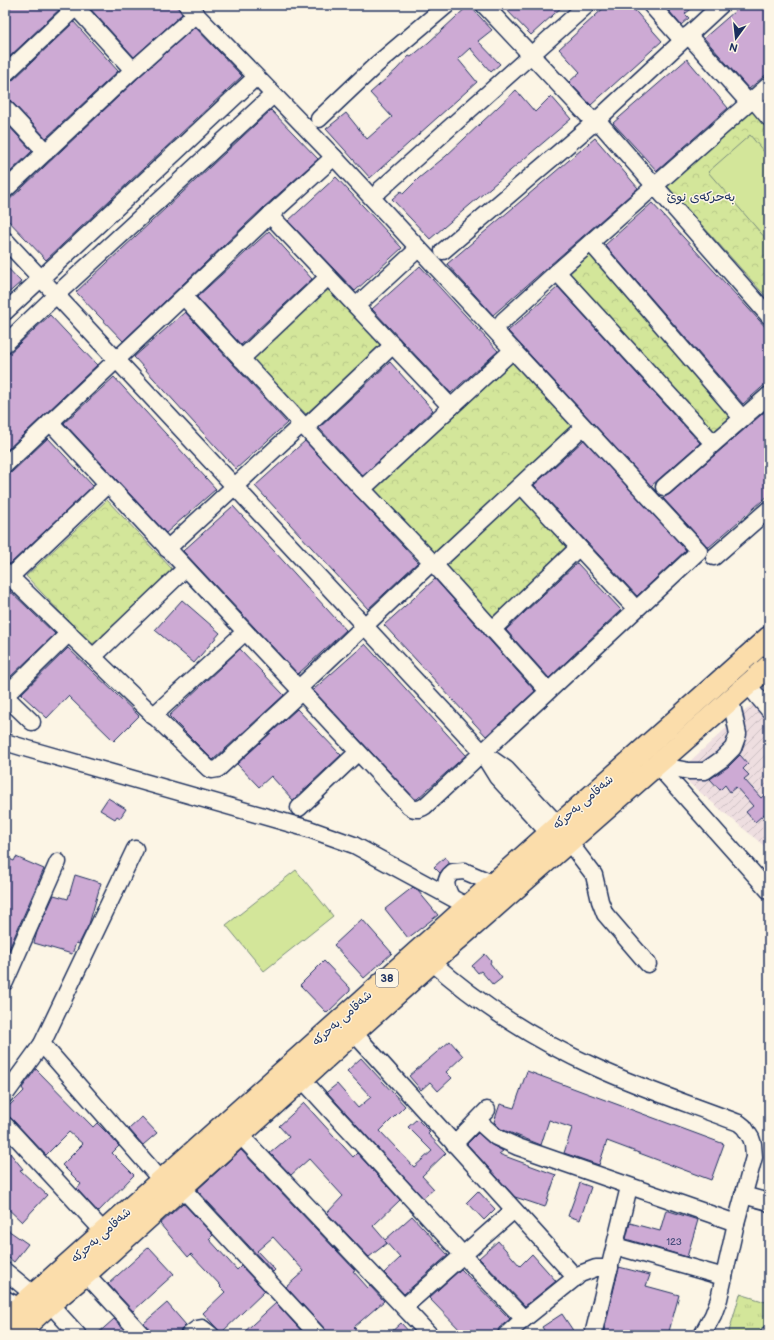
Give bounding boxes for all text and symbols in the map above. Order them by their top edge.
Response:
north arrow [716,18,756,58]
text: N [728,40,739,55]
district label: بەحرکەی نوێ [667,189,735,205]
street label: شەقامی بەحرکە [550,772,617,833]
road number: 38 [376,969,398,987]
street label: شەقامی بەحرکە [309,988,375,1049]
street label: شەقامی بەحرکە [68,1205,134,1266]
house number: 123 [666,1236,682,1248]

